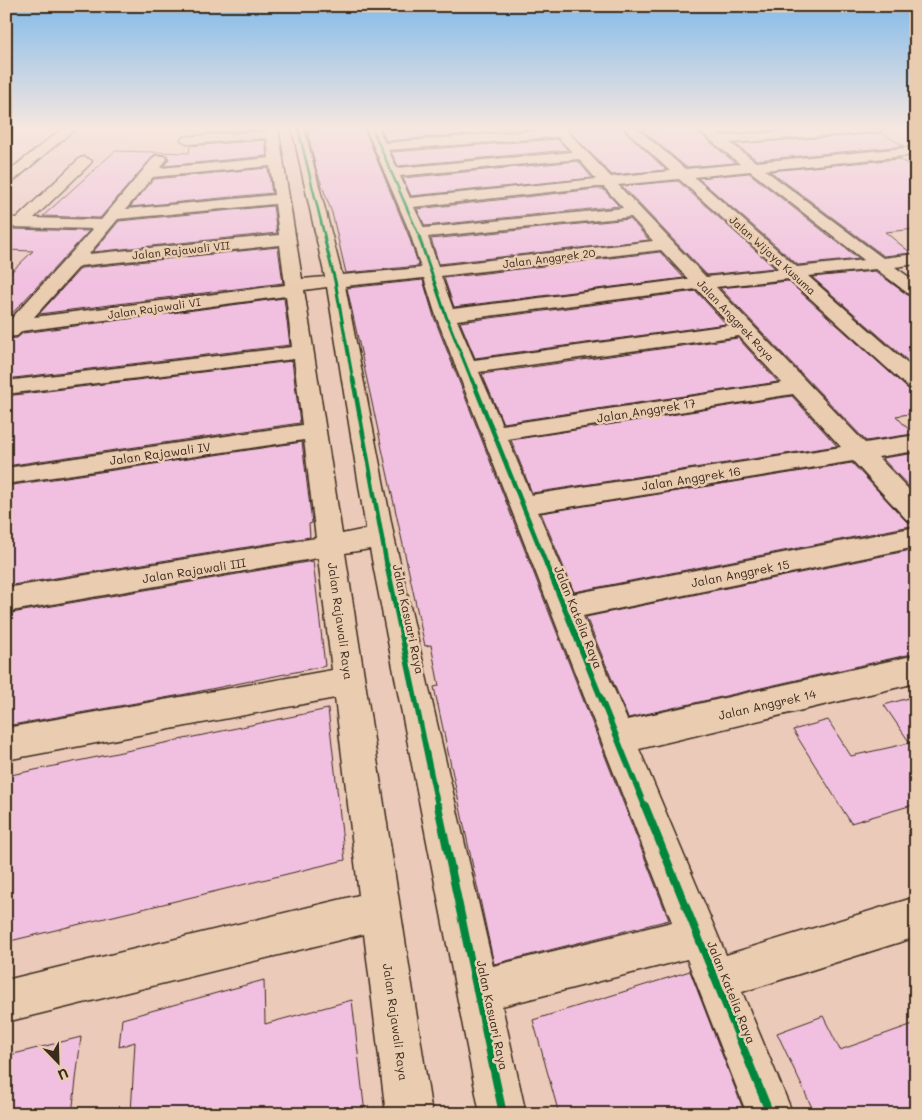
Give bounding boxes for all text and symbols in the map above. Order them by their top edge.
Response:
street label: Jalan Wijaya Kusuma [727,212,820,298]
street label: Jalan Rajawali VII [131,237,231,263]
street label: Jalan Anggrek 20 [502,245,596,271]
street label: Jalan Anggrek Raya [694,276,778,364]
street label: Jalan Rajawali VI [107,294,202,322]
street label: Jalan Anggrek 17 [596,394,697,426]
street label: Jalan Rajawali IV [108,438,212,468]
street label: Jalan Anggrek 16 [640,462,742,494]
street label: Jalan Rajawali III [141,554,247,586]
street label: Jalan Anggrek 15 [689,556,791,590]
street label: Jalan Rajawali Raya [325,561,357,681]
street label: Jalan Kasuari Raya [390,562,428,676]
street label: Jalan Katelia Raya [551,563,607,671]
street label: Jalan Anggrek 14 [716,685,818,723]
street label: Jalan Katelia Raya [704,938,760,1046]
street label: Jalan Kasuari Raya [474,958,512,1072]
street label: Jalan Rajawali Raya [380,962,412,1082]
north arrow [32,1038,82,1088]
text: U [55,1064,72,1085]

